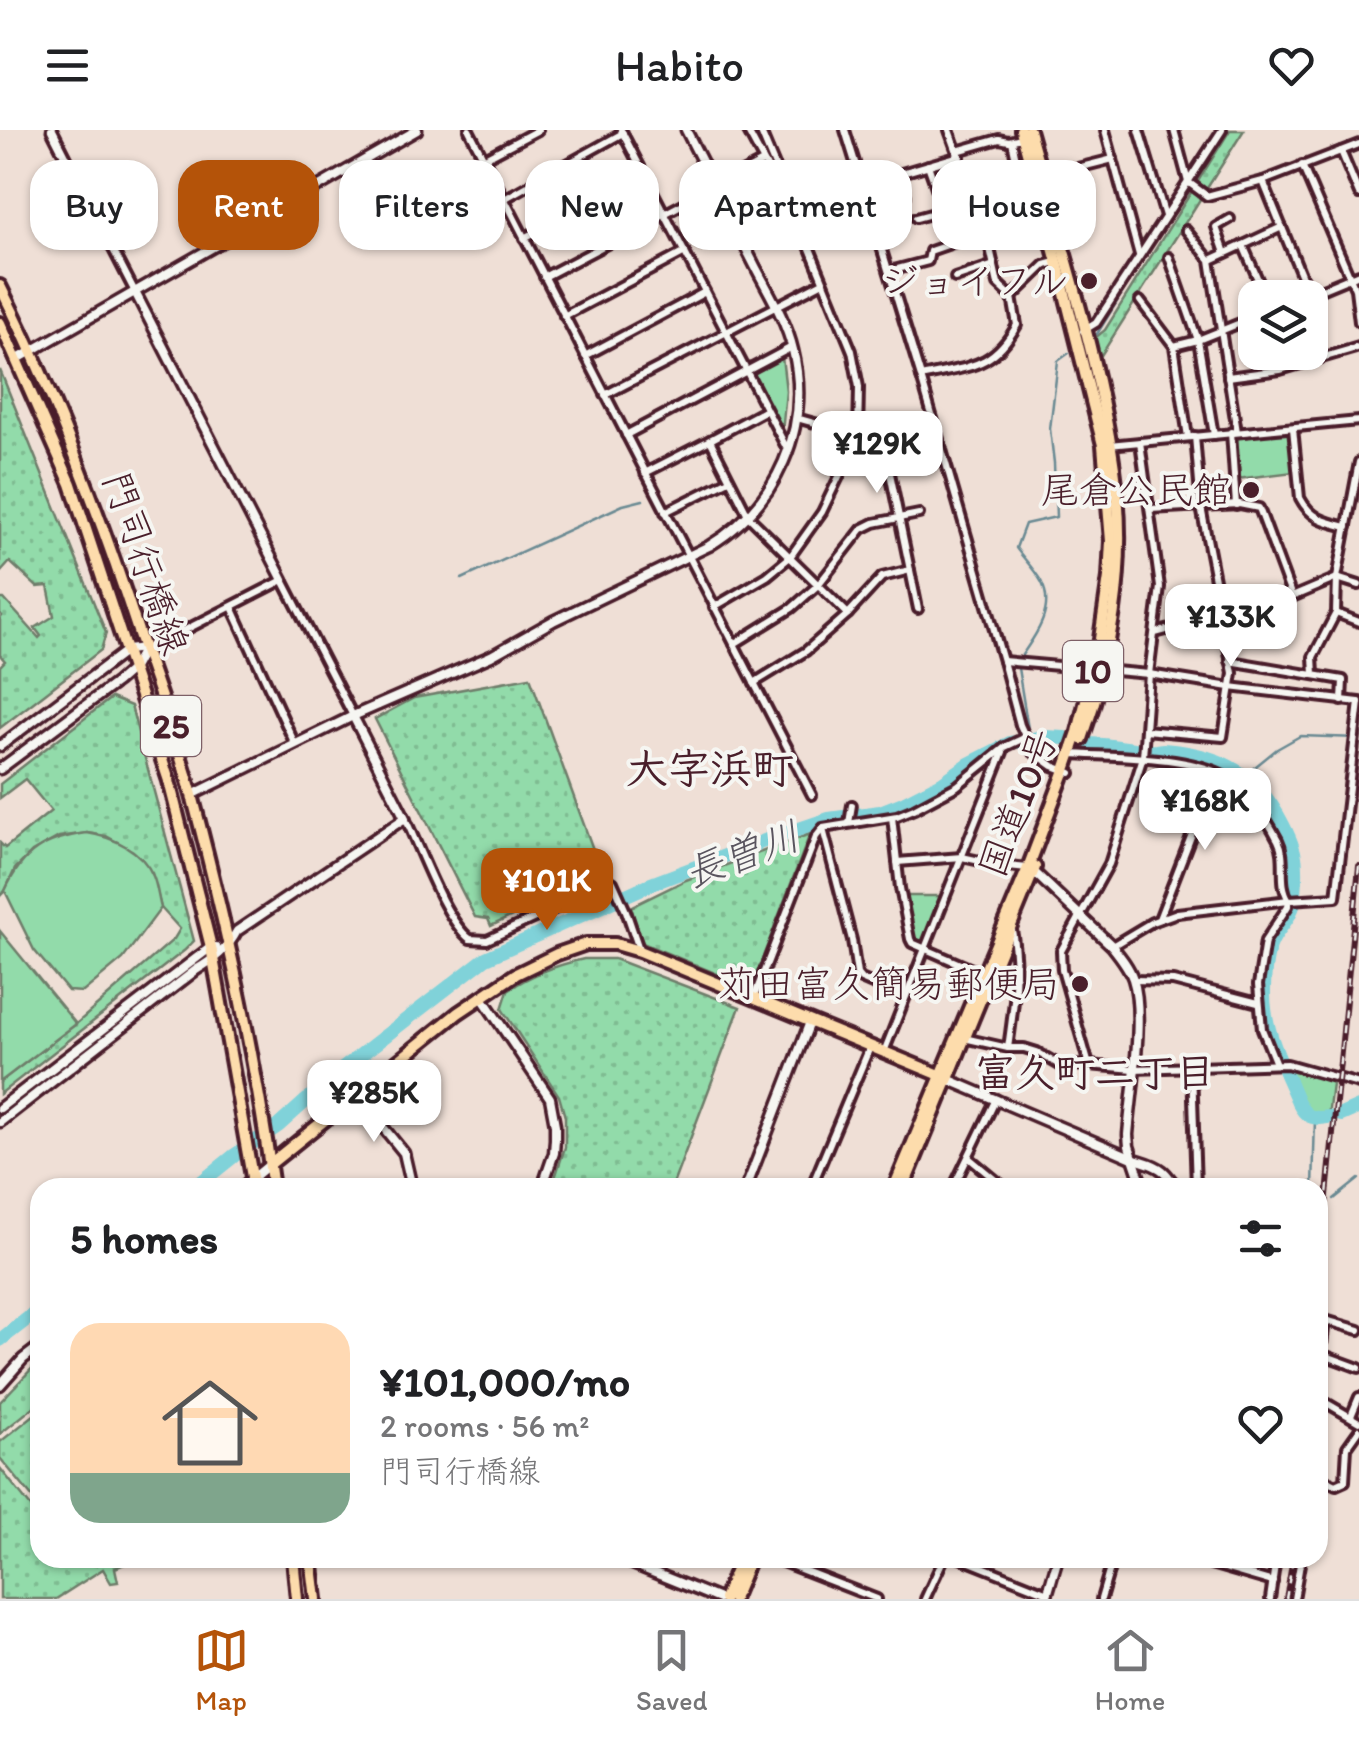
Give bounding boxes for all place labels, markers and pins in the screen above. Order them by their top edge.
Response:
place label: ジョイフル [881,258,1069,304]
marker: ジョイフル [1078,270,1100,292]
pin: ¥129K [807,411,947,496]
place label: 尾倉公民館 [1041,467,1231,513]
marker: 尾倉公民館 [1240,479,1262,501]
pin: ¥133K [1161,584,1301,669]
pin: ¥168K [1135,768,1275,853]
pin: ¥101K [477,848,617,933]
place label: 苅田富久簡易郵便局 [718,961,1060,1007]
marker: 苅田富久簡易郵便局 [1069,973,1091,995]
pin: ¥285K [304,1060,444,1145]

